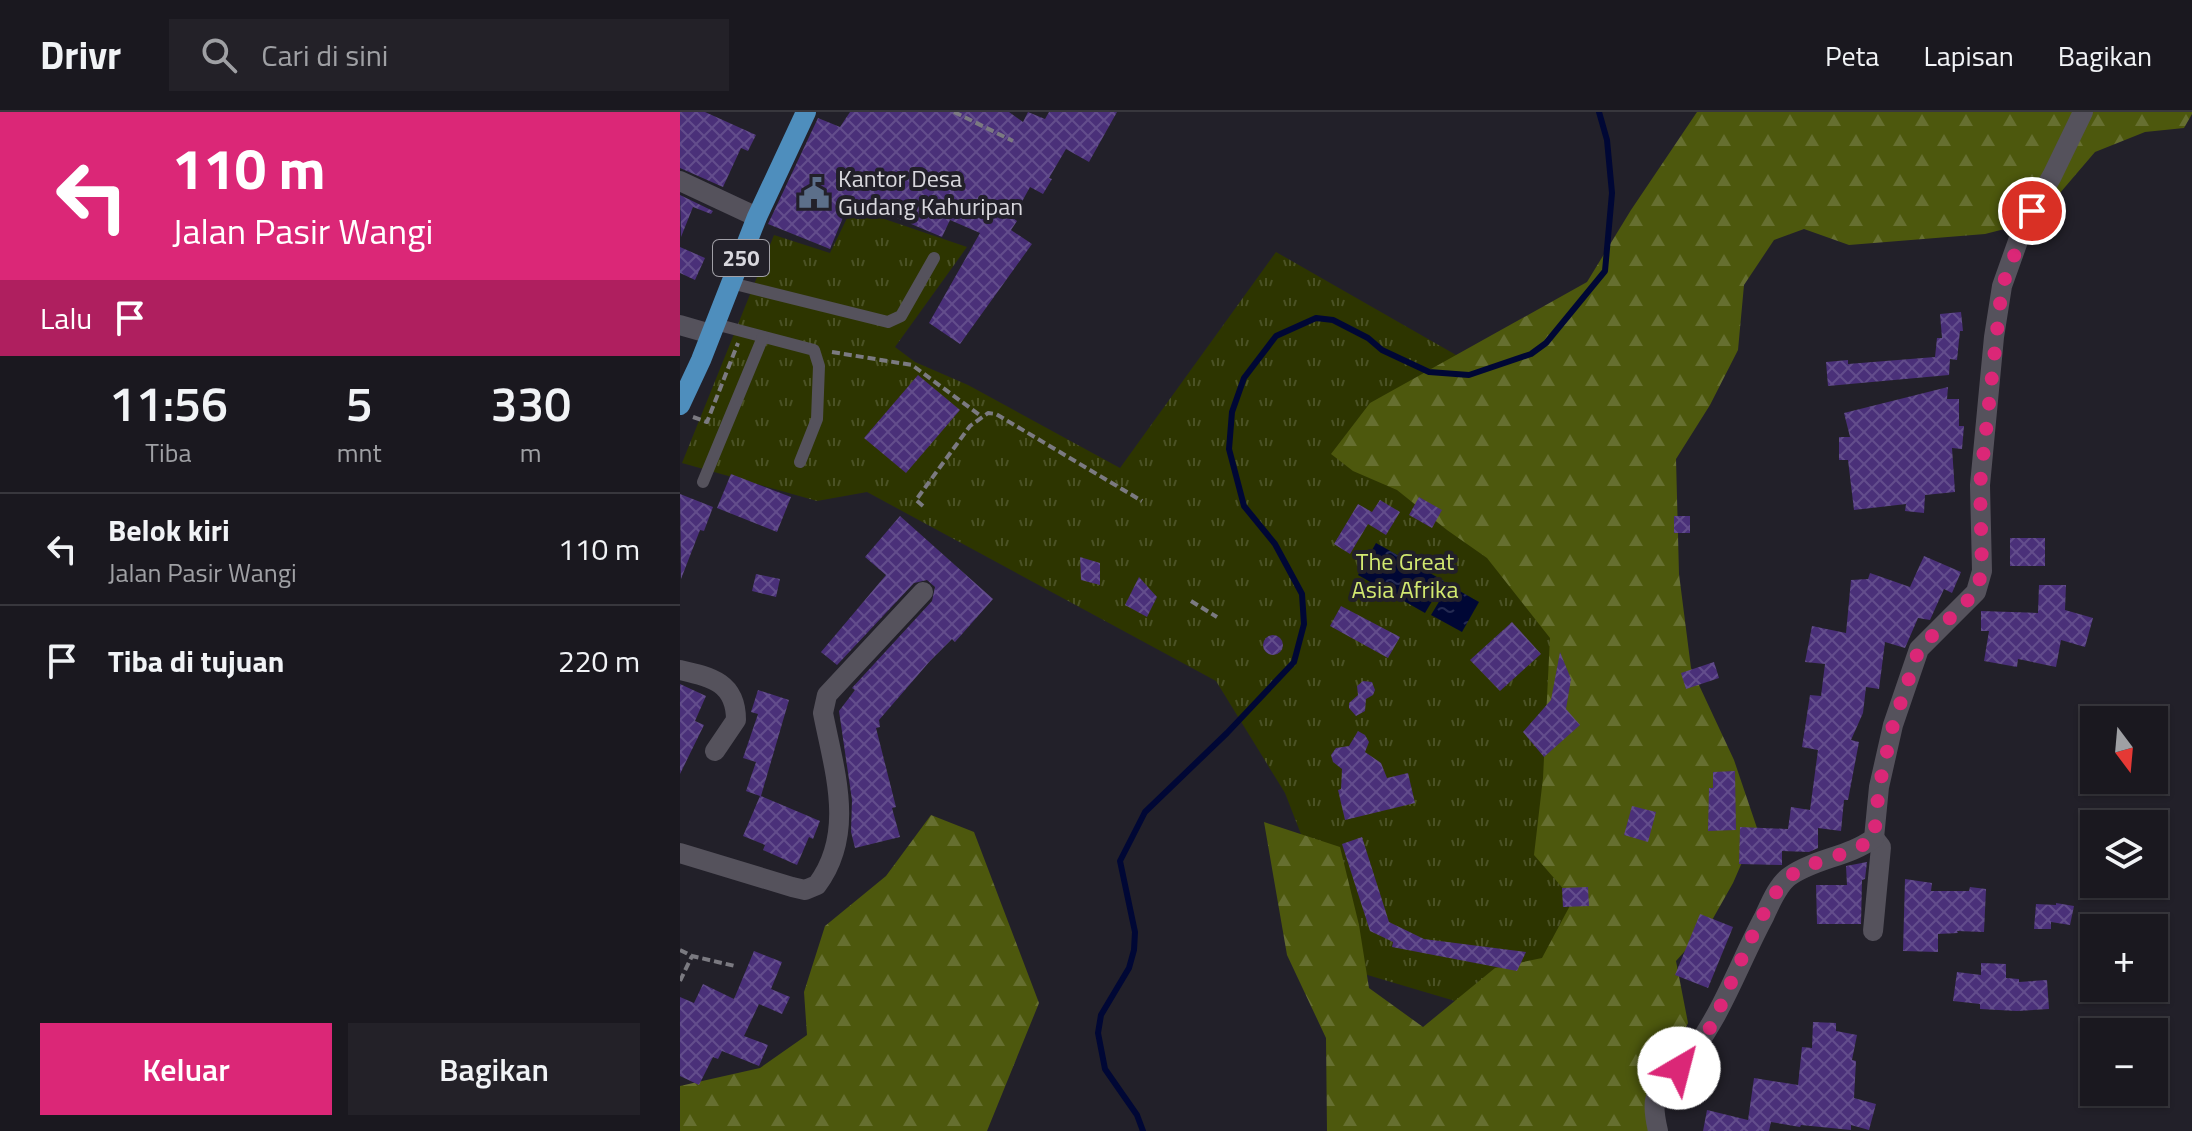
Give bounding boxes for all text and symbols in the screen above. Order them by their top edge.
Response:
search box [169,19,729,91]
text: Drivr [40,26,121,84]
text: Cari di sini [261,32,388,78]
icon: search [197,33,241,77]
text: Peta [1825,34,1879,77]
text: Lapisan [1923,34,2014,77]
text: Bagikan [2058,34,2152,77]
text: 110 m [172,126,325,211]
icon: left [40,144,144,248]
place label: Kantor Desa Gudang Kahuripan [838,160,1023,224]
public building icon: Kantor Desa Gudang Kahuripan [797,176,831,210]
pin [1998,177,2066,245]
icon: arrive [2010,189,2054,233]
text: Jalan Pasir Wangi [172,203,433,258]
road number: 250 [713,240,769,276]
text: Lalu [40,295,92,341]
icon: arrive [108,296,152,340]
text: 11:56 [109,367,228,440]
text: 5 [346,367,373,440]
text: 330 [490,367,571,440]
text: Tiba [145,433,191,472]
text: mnt [337,433,382,472]
text: m [520,433,542,472]
text: Belok kiri [108,507,230,553]
text: 110 m [558,526,640,572]
icon: left [40,527,84,571]
park label: The Great Asia Afrika [1351,543,1459,607]
text: Jalan Pasir Wangi [108,553,297,592]
text: Tiba di tujuan [108,638,284,684]
text: 220 m [558,638,640,684]
icon: arrive [40,639,84,683]
north arrow [2080,706,2168,794]
map controls [2080,706,2168,1106]
button: layers [2080,810,2168,898]
button: + [2080,914,2168,1002]
button: − [2080,1018,2168,1106]
button: Keluar [40,1023,332,1115]
button: Bagikan [348,1023,640,1115]
position arrow [1637,1026,1721,1110]

